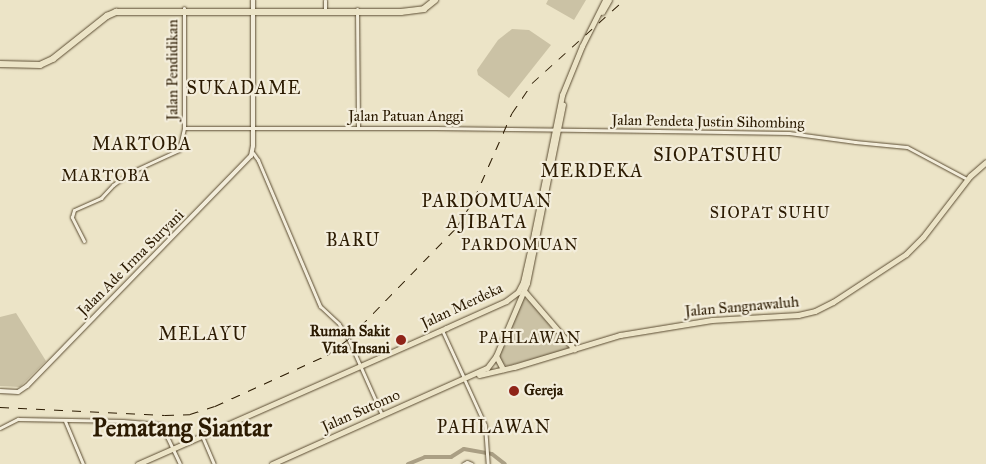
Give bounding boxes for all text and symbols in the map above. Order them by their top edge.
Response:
street label: Jalan Pendidikan [164,19,182,121]
district label: SUKADAME [186,77,302,99]
street label: Jalan Patuan Anggi [348,108,464,126]
street label: Jalan Pendeta Justin Sihombing [612,111,804,133]
district label: MARTOBA [91,133,193,155]
district label: SIOPATSUHU [652,144,784,166]
district label: MERDEKA [540,160,644,182]
district label: MARTOBA [60,166,152,186]
district label: PARDOMUAN AJIBATA [420,191,554,233]
district label: SIOPAT SUHU [708,203,832,223]
street label: Jalan Ade Irma Suryani [74,206,188,320]
district label: BARU [325,229,381,251]
district label: PARDOMUAN [460,235,580,255]
street label: Jalan Merdeka [418,279,506,333]
street label: Jalan Sangnawaluh [684,293,800,321]
place label: Rumah Sakit Vita Insani [310,322,390,357]
district label: MELAYU [158,323,248,345]
district label: PAHLAWAN [478,328,582,348]
marker: Rumah Sakit Vita Insani [394,333,408,347]
place label: Gereja [524,382,563,400]
marker: Gereja [508,385,520,397]
street label: Jalan Sutomo [319,386,403,436]
district label: Pematang Siantar [92,413,272,443]
district label: PAHLAWAN [436,416,552,438]

